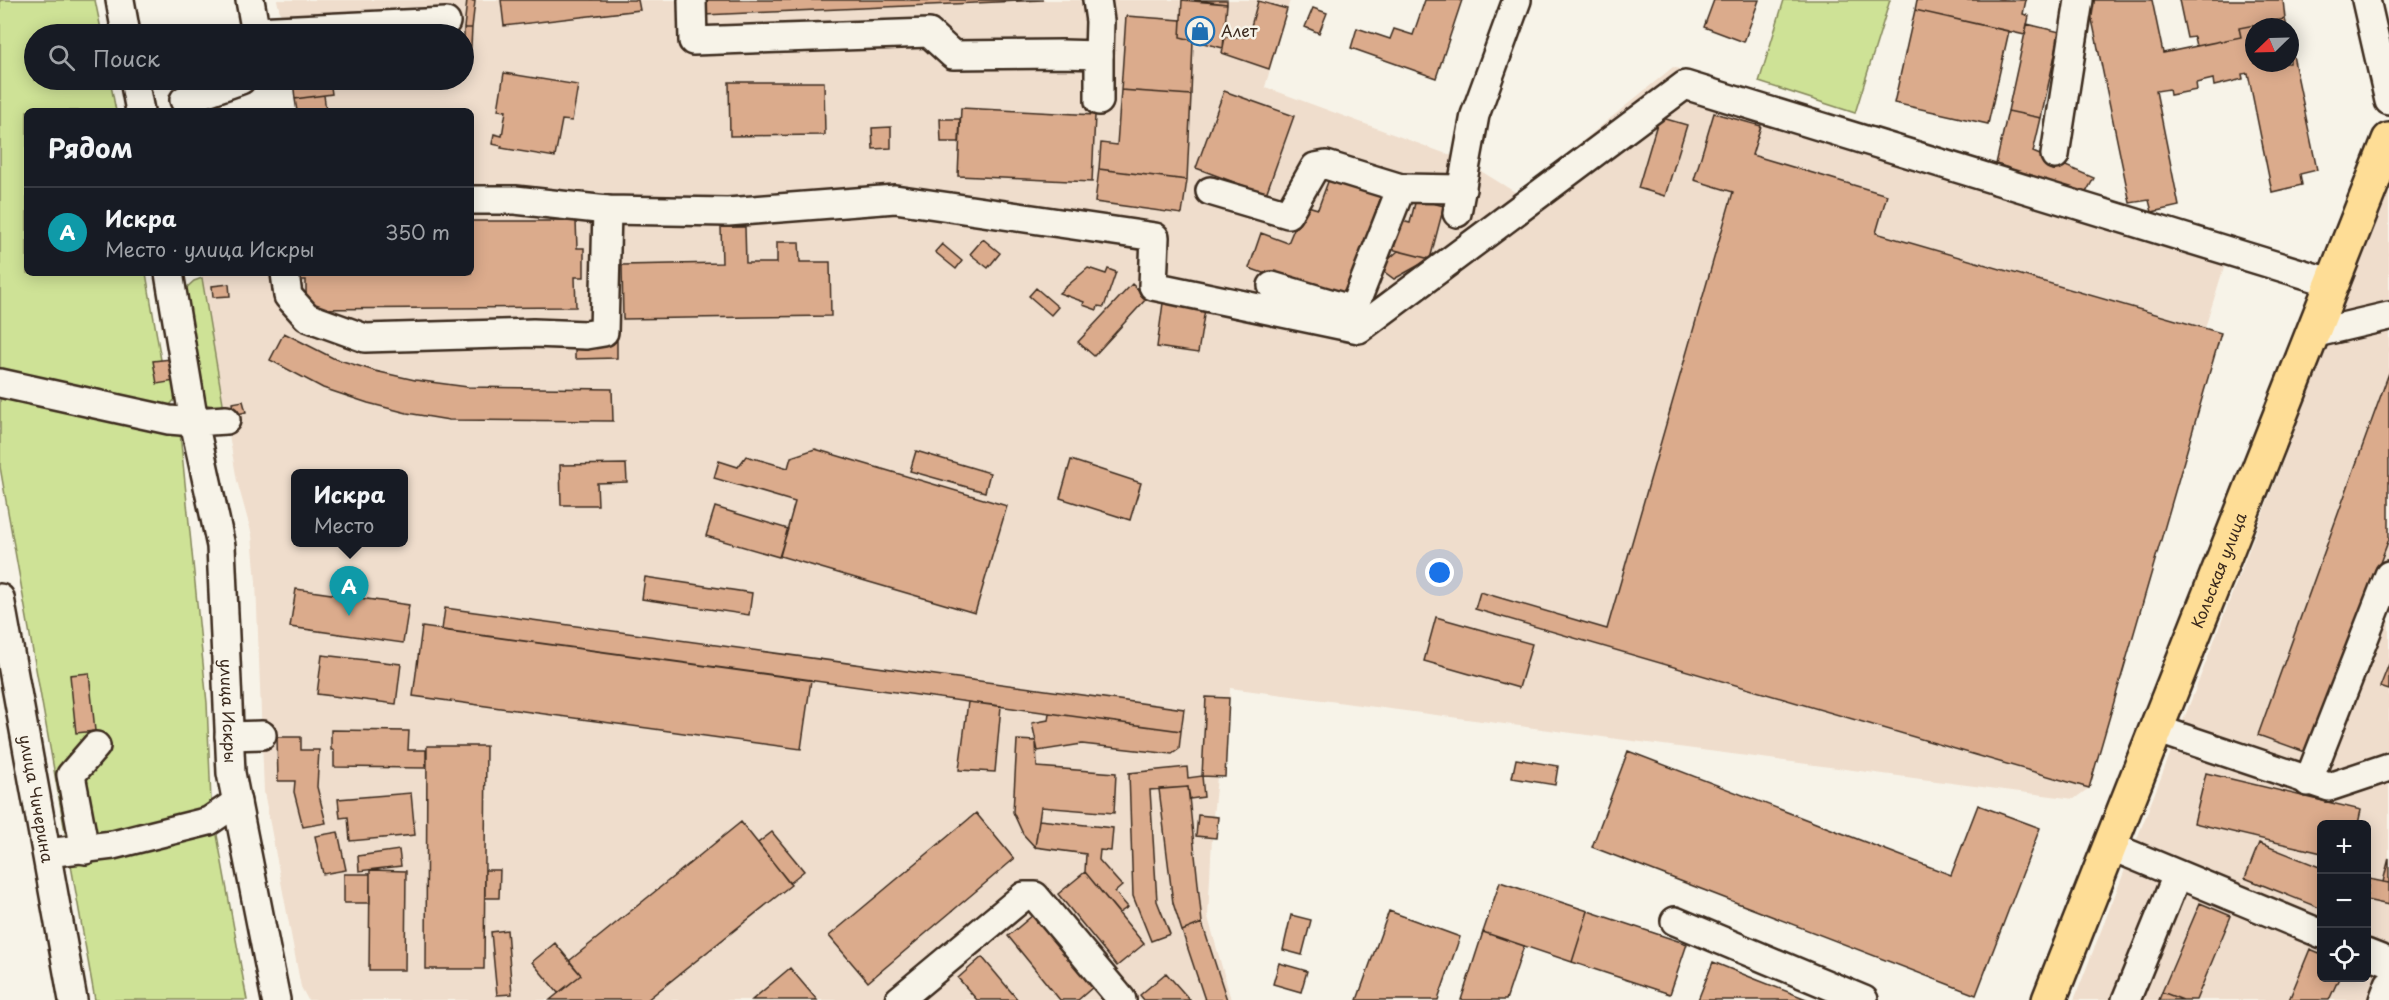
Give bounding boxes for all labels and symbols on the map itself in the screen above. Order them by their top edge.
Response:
shop icon: Алет [1184,15,1216,47]
place label: Алет [1221,18,1258,42]
north arrow [2245,18,2299,72]
street label: Кольская улица [2184,508,2252,632]
your location [1425,558,1454,587]
pin: A [330,566,368,616]
street label: улица Искры [215,658,244,763]
street label: улица Чичерина [14,733,61,864]

